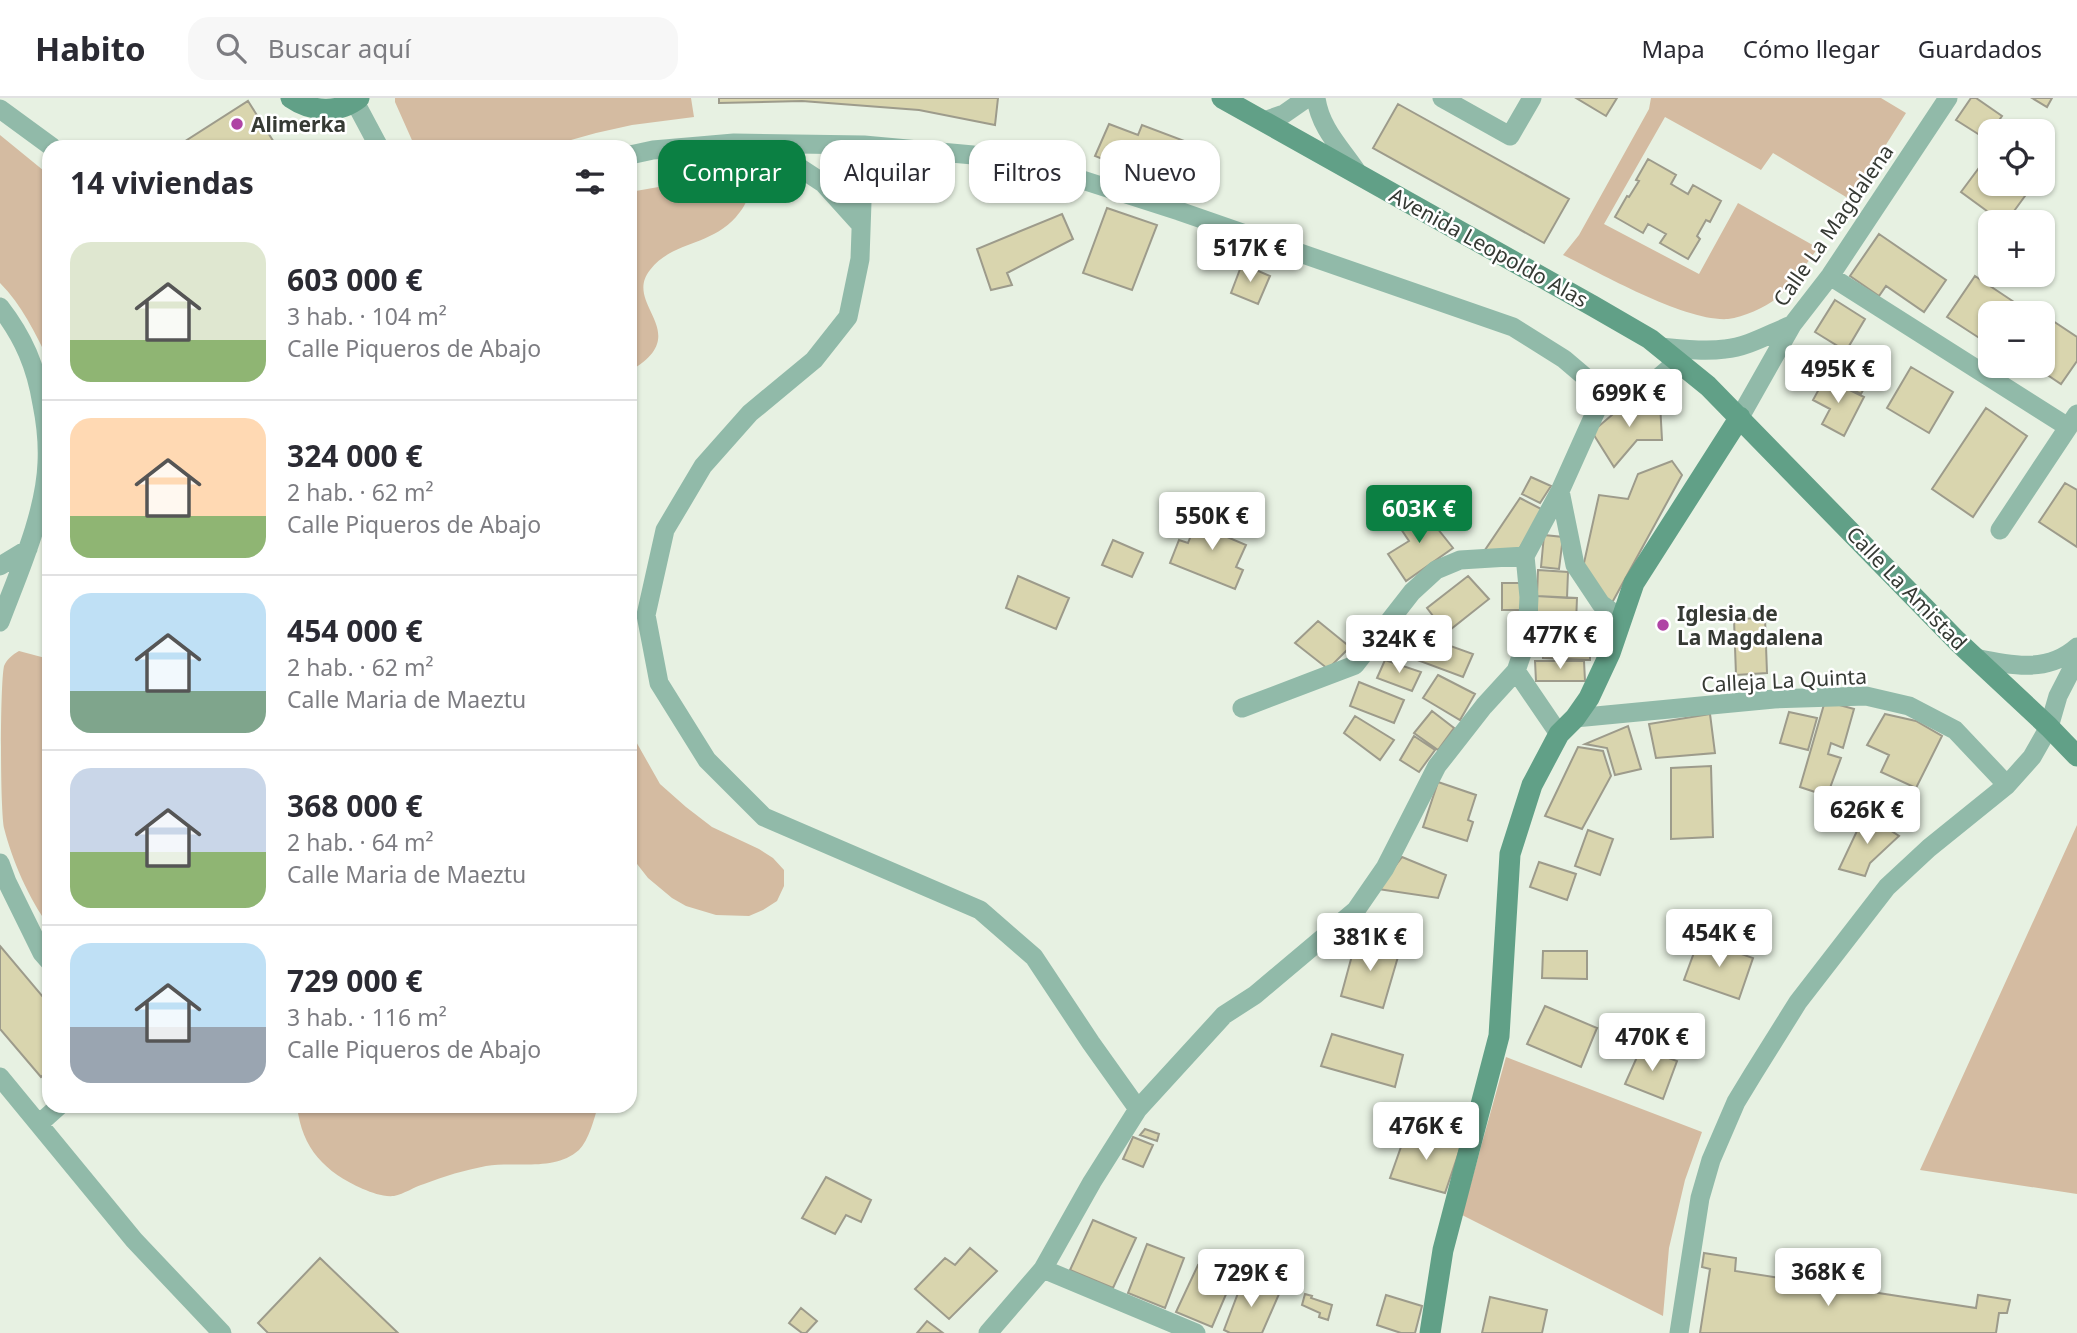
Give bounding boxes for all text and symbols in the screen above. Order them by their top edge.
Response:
search box [188,17,678,80]
text: Habito [35,26,146,71]
icon: search [212,29,250,67]
text: Buscar aquí [268,30,411,66]
text: Mapa [1641,32,1705,65]
text: Cómo llegar [1743,32,1880,65]
text: Guardados [1918,32,2042,65]
place label: Alimerka [251,110,346,138]
marker: Alimerka [229,116,245,132]
map controls [1978,119,2055,378]
button: locate [1978,119,2055,196]
street label: Calle La Magdalena [1766,138,1900,312]
chip: Comprar [658,140,806,203]
chip: Alquilar [820,140,955,203]
chip: Filtros [969,140,1086,203]
chip: Nuevo [1100,140,1220,203]
text: 14 viviendas [70,162,254,203]
icon: filters [571,163,609,201]
street label: Avenida Leopoldo Alas [1385,181,1593,313]
button: + [1978,210,2055,287]
pin: 517K € [1193,225,1307,284]
text: 517K € [1213,231,1287,263]
text: 603 000 € [287,259,423,300]
icon: home [126,270,210,354]
text: 3 hab. · 104 m² [287,300,447,332]
button: − [1978,301,2055,378]
text: Calle Piqueros de Abajo [287,332,541,364]
pin: 495K € [1781,345,1895,405]
text: 495K € [1801,352,1875,384]
pin: 699K € [1572,370,1686,429]
text: 699K € [1592,376,1666,408]
text: 324 000 € [287,435,423,476]
icon: home [126,446,210,530]
text: 2 hab. · 62 m² [287,476,434,508]
pin: 603K € [1362,486,1476,545]
pin: 550K € [1155,492,1269,552]
text: 603K € [1382,492,1456,524]
text: 550K € [1175,499,1249,531]
text: Calle Piqueros de Abajo [287,508,541,540]
street label: Calle La Amistad [1841,520,1973,656]
place label: Iglesia de La Magdalena [1677,599,1823,651]
text: 454 000 € [287,610,423,651]
pin: 477K € [1503,612,1617,671]
pin: 324K € [1342,616,1456,675]
marker: Iglesia de La Magdalena [1655,617,1671,633]
text: 477K € [1523,618,1597,650]
icon: home [126,621,210,705]
text: 324K € [1362,622,1436,654]
text: 2 hab. · 62 m² [287,651,434,683]
street label: Calleja La Quinta [1700,662,1868,698]
text: Calle Maria de Maeztu [287,683,526,715]
text: 368 000 € [287,785,423,826]
pin: 626K € [1810,786,1924,846]
text: 626K € [1830,793,1904,825]
icon: home [126,796,210,880]
text: 2 hab. · 64 m² [287,826,434,858]
text: Calle Maria de Maeztu [287,858,526,890]
pin: 454K € [1662,910,1776,969]
pin: 381K € [1313,914,1427,973]
text: 454K € [1682,916,1756,948]
text: 381K € [1333,920,1407,952]
text: 729 000 € [287,960,423,1001]
icon: home [126,971,210,1055]
text: 3 hab. · 116 m² [287,1001,447,1033]
pin: 470K € [1595,1014,1709,1073]
text: 470K € [1615,1020,1689,1052]
text: Calle Piqueros de Abajo [287,1033,541,1065]
pin: 476K € [1369,1102,1483,1162]
text: 476K € [1389,1109,1463,1141]
pin: 368K € [1771,1248,1885,1308]
pin: 729K € [1194,1250,1308,1309]
text: 368K € [1791,1255,1865,1287]
text: 729K € [1214,1256,1288,1288]

